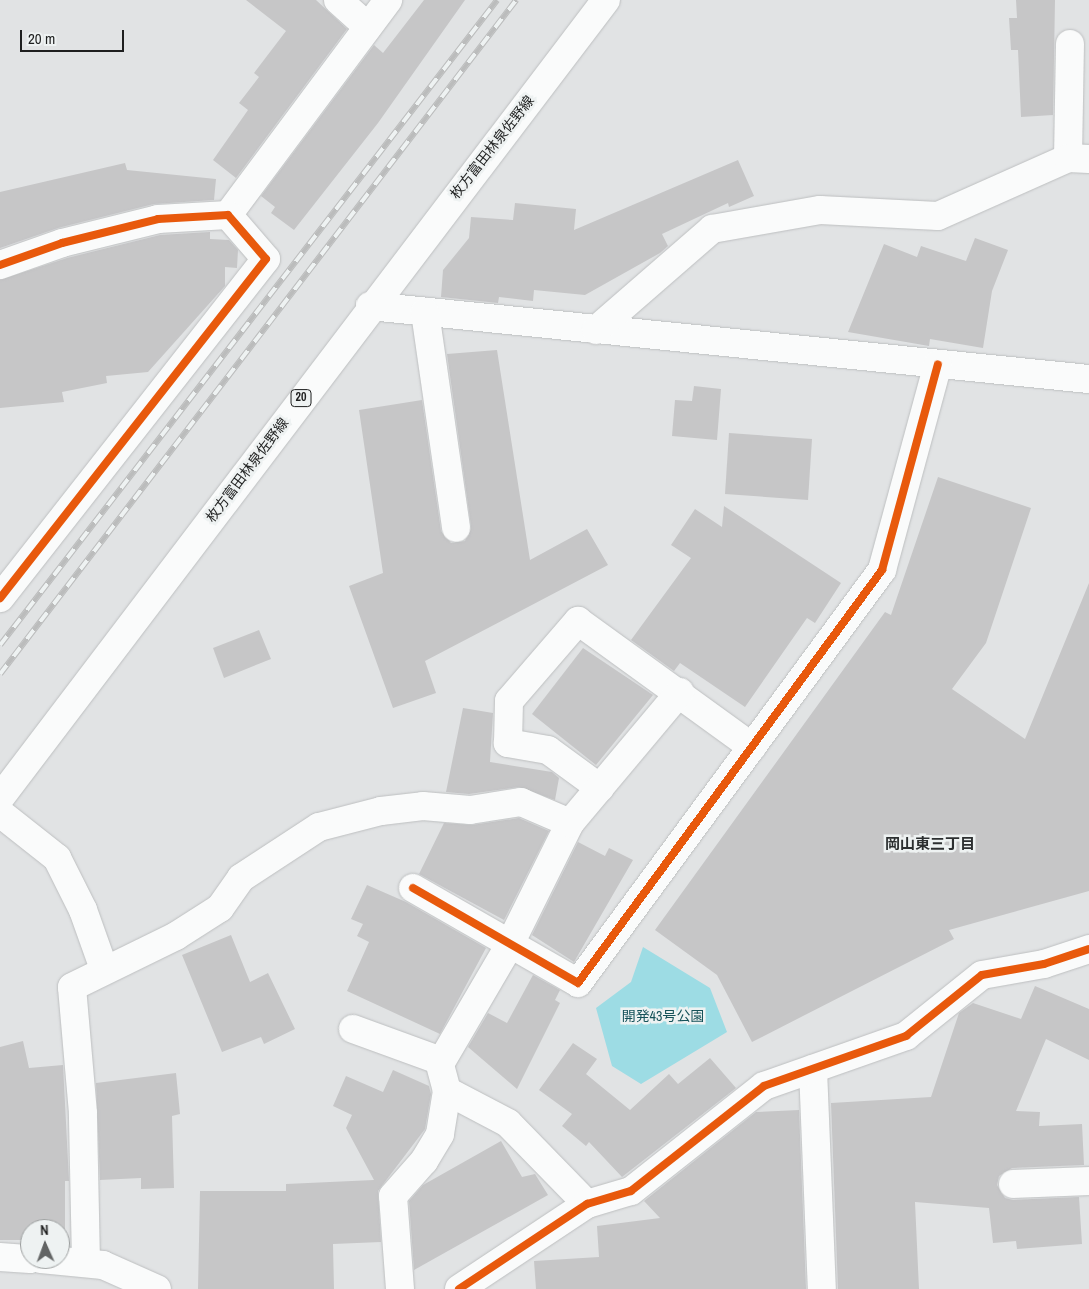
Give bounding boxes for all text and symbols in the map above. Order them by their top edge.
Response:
scale bar [22,20,126,52]
text: 20 m [28,28,55,49]
street label: 枚方富田林泉佐野線 [447,92,537,202]
road number: 20 [290,388,312,408]
street label: 枚方富田林泉佐野線 [202,415,292,525]
district label: 岡山東三丁目 [885,835,975,853]
park label: 開発43号公園 [622,1008,704,1024]
north arrow [20,1219,70,1269]
text: N [40,1221,49,1239]

